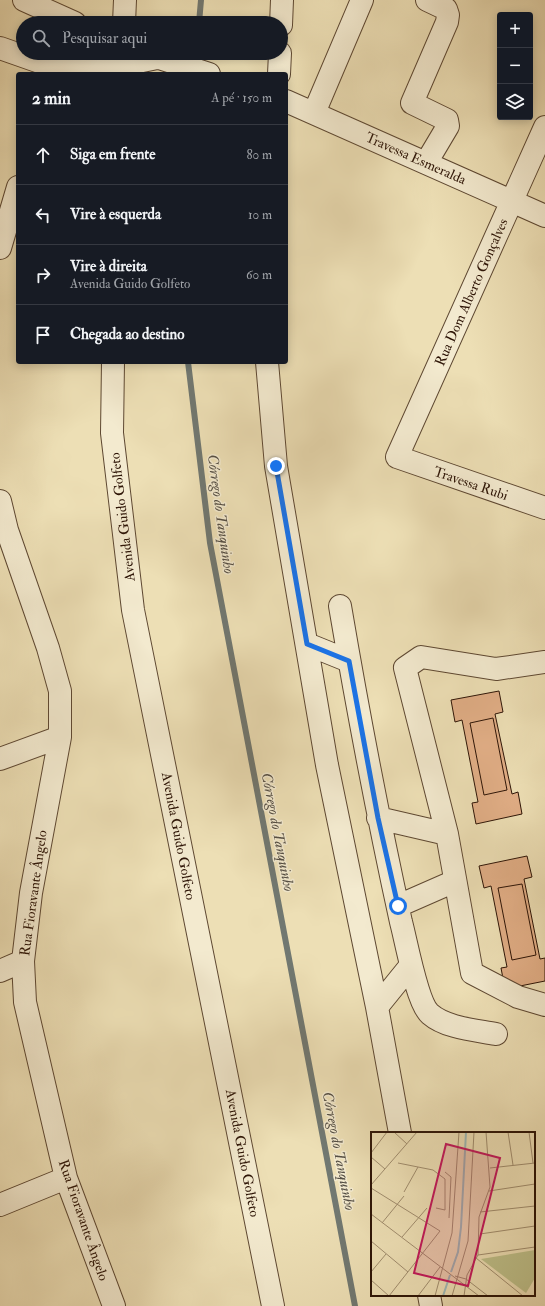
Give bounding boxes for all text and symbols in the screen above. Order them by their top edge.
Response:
map controls [497,12,533,120]
button: + [497,12,533,48]
search box [16,16,288,60]
icon: search [30,27,52,49]
text: Pesquisar aqui [62,29,147,48]
button: − [497,48,533,84]
button: layers [497,84,533,120]
text: 2 min [32,88,71,109]
text: A pé · 150 m [211,90,272,106]
street label: Travessa Esmeralda [363,129,469,188]
icon: ahead [32,144,54,166]
text: Siga em frente [70,145,156,164]
text: 80 m [246,147,272,163]
icon: left [32,204,54,226]
text: Vire à esquerda [70,205,161,224]
text: 10 m [248,207,272,223]
street label: Rua Dom Alberto Gonçalves [431,216,512,369]
text: Vire à direita [70,257,147,276]
icon: right [32,264,54,286]
text: 60 m [246,267,272,283]
text: Avenida Guido Golfeto [70,276,190,292]
icon: arrive [32,324,54,346]
text: Chegada ao destino [70,325,185,344]
street label: Avenida Guido Golfeto [106,451,139,583]
water label: Córrego do Tanquinho [203,453,238,575]
route end [267,457,285,475]
street label: Travessa Rubi [432,463,510,504]
street label: Avenida Guido Golfeto [158,770,199,902]
water label: Córrego do Tanquinho [257,771,298,893]
street label: Rua Fioravante Ângelo [16,829,51,957]
route start [389,897,407,915]
street label: Avenida Guido Golfeto [222,1087,263,1219]
water label: Córrego do Tanquinho [318,1090,359,1212]
inset map [371,1132,535,1296]
street label: Rua Fioravante Ângelo [55,1157,112,1283]

